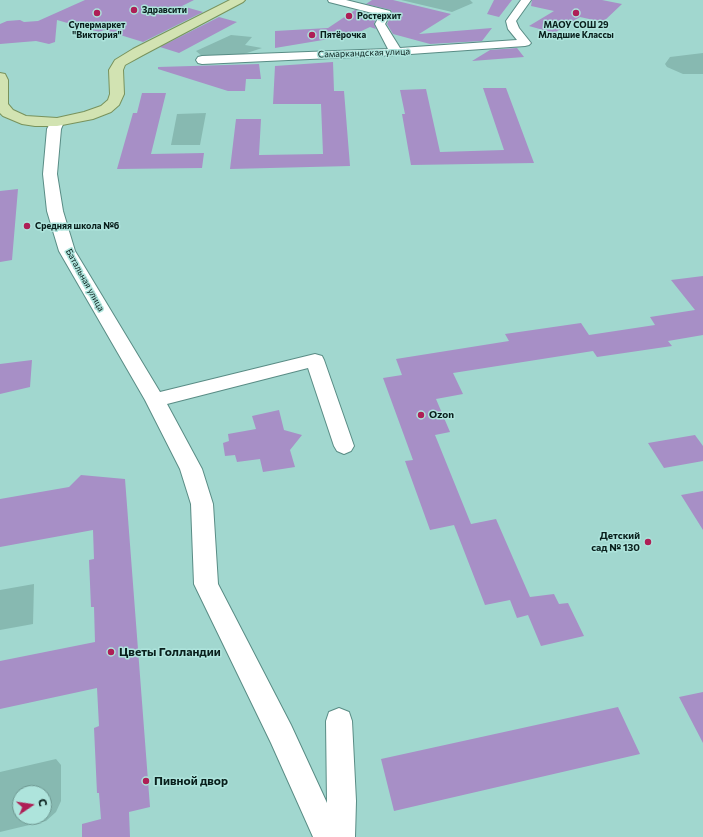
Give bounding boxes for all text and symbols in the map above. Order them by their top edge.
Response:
marker: Здравсити [129,5,139,15]
place label: Здравсити [142,5,187,15]
marker: Супермаркет "Виктория" [92,8,102,18]
marker: МАОУ СОШ 29 Младшие Классы [571,8,581,18]
marker: Ростерхит [344,11,354,21]
place label: Ростерхит [357,11,401,21]
place label: Супермаркет "Виктория" [69,20,125,41]
place label: МАОУ СОШ 29 Младшие Классы [538,20,614,41]
marker: Пятёрочка [307,30,317,40]
place label: Пятёрочка [320,30,366,40]
street label: Самаркандская улица [318,46,410,60]
marker: Средняя школа №6 [22,221,32,231]
place label: Средняя школа №6 [35,221,119,231]
street label: Батальная улица [63,247,107,313]
place label: Ozon [429,409,454,421]
marker: Ozon [416,410,426,420]
place label: Детский сад № 130 [591,530,640,554]
marker: Детский сад № 130 [643,537,653,547]
place label: Цветы Голландии [119,645,221,659]
marker: Цветы Голландии [106,647,116,657]
place label: Пивной двор [154,774,228,788]
marker: Пивной двор [141,776,151,786]
north arrow [12,785,52,825]
text: С [36,797,50,808]

